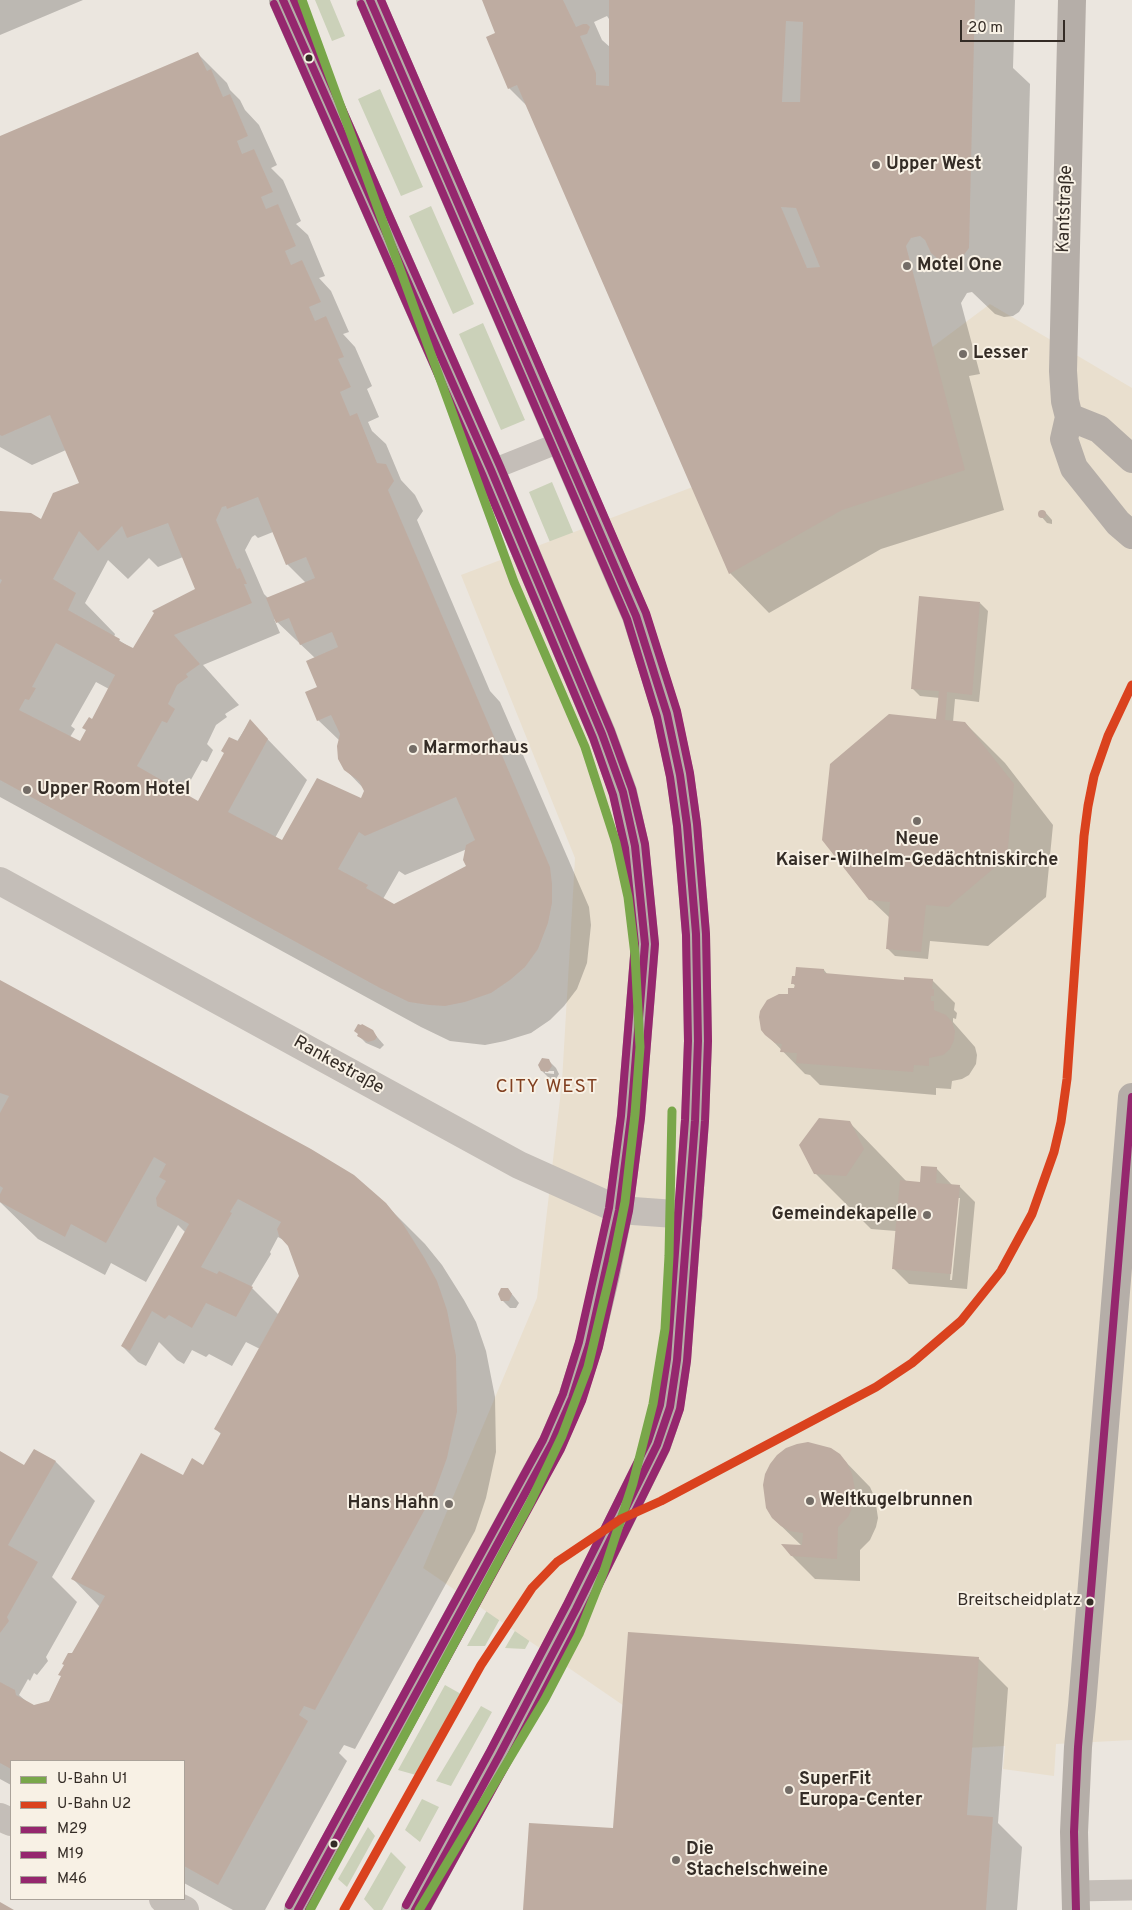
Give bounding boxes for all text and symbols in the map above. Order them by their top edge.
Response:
scale bar [962,10,1067,42]
text: 20 m [968,19,1003,38]
unlabelled marker [304,53,314,63]
place label: Upper West [886,154,982,176]
marker: Upper West [870,159,882,171]
street label: Kantstraße [1054,165,1078,253]
place label: Motel One [917,255,1002,277]
marker: Motel One [901,260,913,272]
place label: Lesser [973,343,1028,365]
marker: Lesser [957,348,969,360]
place label: Marmorhaus [423,738,529,760]
marker: Marmorhaus [407,743,419,755]
place label: Upper Room Hotel [37,779,190,801]
marker: Upper Room Hotel [21,784,33,796]
marker: Neue Kaiser-Wilhelm-Gedächtniskirche [911,815,923,827]
place label: Neue Kaiser-Wilhelm-Gedächtniskirche [776,829,1058,872]
street label: Rankestraße [289,1032,387,1100]
district label: CITY WEST [494,1077,600,1099]
place label: Gemeindekapelle [772,1204,917,1226]
marker: Gemeindekapelle [921,1209,933,1221]
place label: Weltkugelbrunnen [820,1490,973,1512]
place label: Hans Hahn [347,1493,439,1515]
marker: Weltkugelbrunnen [804,1495,816,1507]
marker: Hans Hahn [443,1498,455,1510]
place label: Breitscheidplatz [957,1592,1081,1612]
marker: Breitscheidplatz [1085,1597,1095,1607]
legend [10,1760,185,1900]
place label: SuperFit Europa-Center [799,1769,922,1812]
text: U-Bahn U1 [57,1770,128,1789]
marker: SuperFit Europa-Center [783,1784,795,1796]
text: U-Bahn U2 [57,1795,131,1814]
text: M29 [57,1820,87,1839]
unlabelled marker [329,1839,339,1849]
place label: Die Stachelschweine [686,1839,828,1882]
text: M19 [57,1845,84,1864]
marker: Die Stachelschweine [670,1854,682,1866]
text: M46 [57,1870,87,1889]

